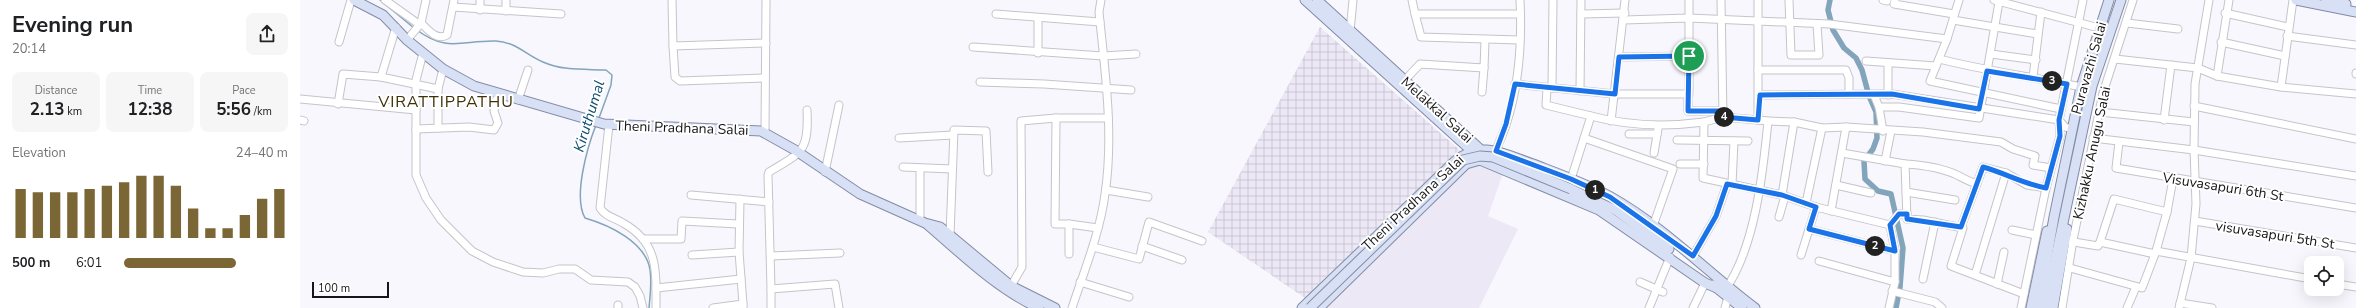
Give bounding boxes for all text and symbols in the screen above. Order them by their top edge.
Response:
text: Evening run [12,10,133,40]
button: share [246,13,288,55]
street label: Puravazhi Salai [2067,19,2111,117]
pin [1672,39,1706,73]
text: 20:14 [12,40,46,58]
icon: arrive [1678,45,1700,67]
pin: 3 [2042,71,2062,91]
street label: Melakkal Salai [1397,73,1477,147]
text: 3 [2049,73,2055,88]
water label: Kiruthumal [569,78,609,154]
text: Distance [35,83,77,98]
text: Time [138,83,162,98]
text: Pace [232,83,256,98]
street label: Kizhakku Anugu Salai [2069,85,2115,221]
district label: VIRATTIPPATHU [377,91,514,113]
text: 2.13 [30,98,65,121]
text: 12:38 [127,98,173,121]
text: 5:56 [216,98,251,121]
text: km [65,104,82,119]
text: /km [251,104,272,119]
pin: 4 [1714,107,1734,127]
text: 4 [1721,109,1727,124]
street label: Theni Pradhana Salai [615,116,749,140]
text: Elevation [12,144,66,162]
text: 24–40 m [236,144,288,162]
street label: Theni Pradhana Salai [1358,151,1468,255]
street label: Visuvasapuri 6th St [2160,168,2285,206]
pin: 1 [1585,180,1605,200]
text: 1 [1592,182,1598,197]
street label: visuvasapuri 5th St [2214,216,2336,254]
pin: 2 [1865,236,1885,256]
text: 2 [1872,238,1878,253]
text: 500 m [12,254,50,272]
text: 6:01 [76,254,102,272]
map controls [2304,256,2344,296]
button: locate [2304,256,2344,296]
scale bar [312,280,389,299]
text: 100 m [318,281,350,296]

